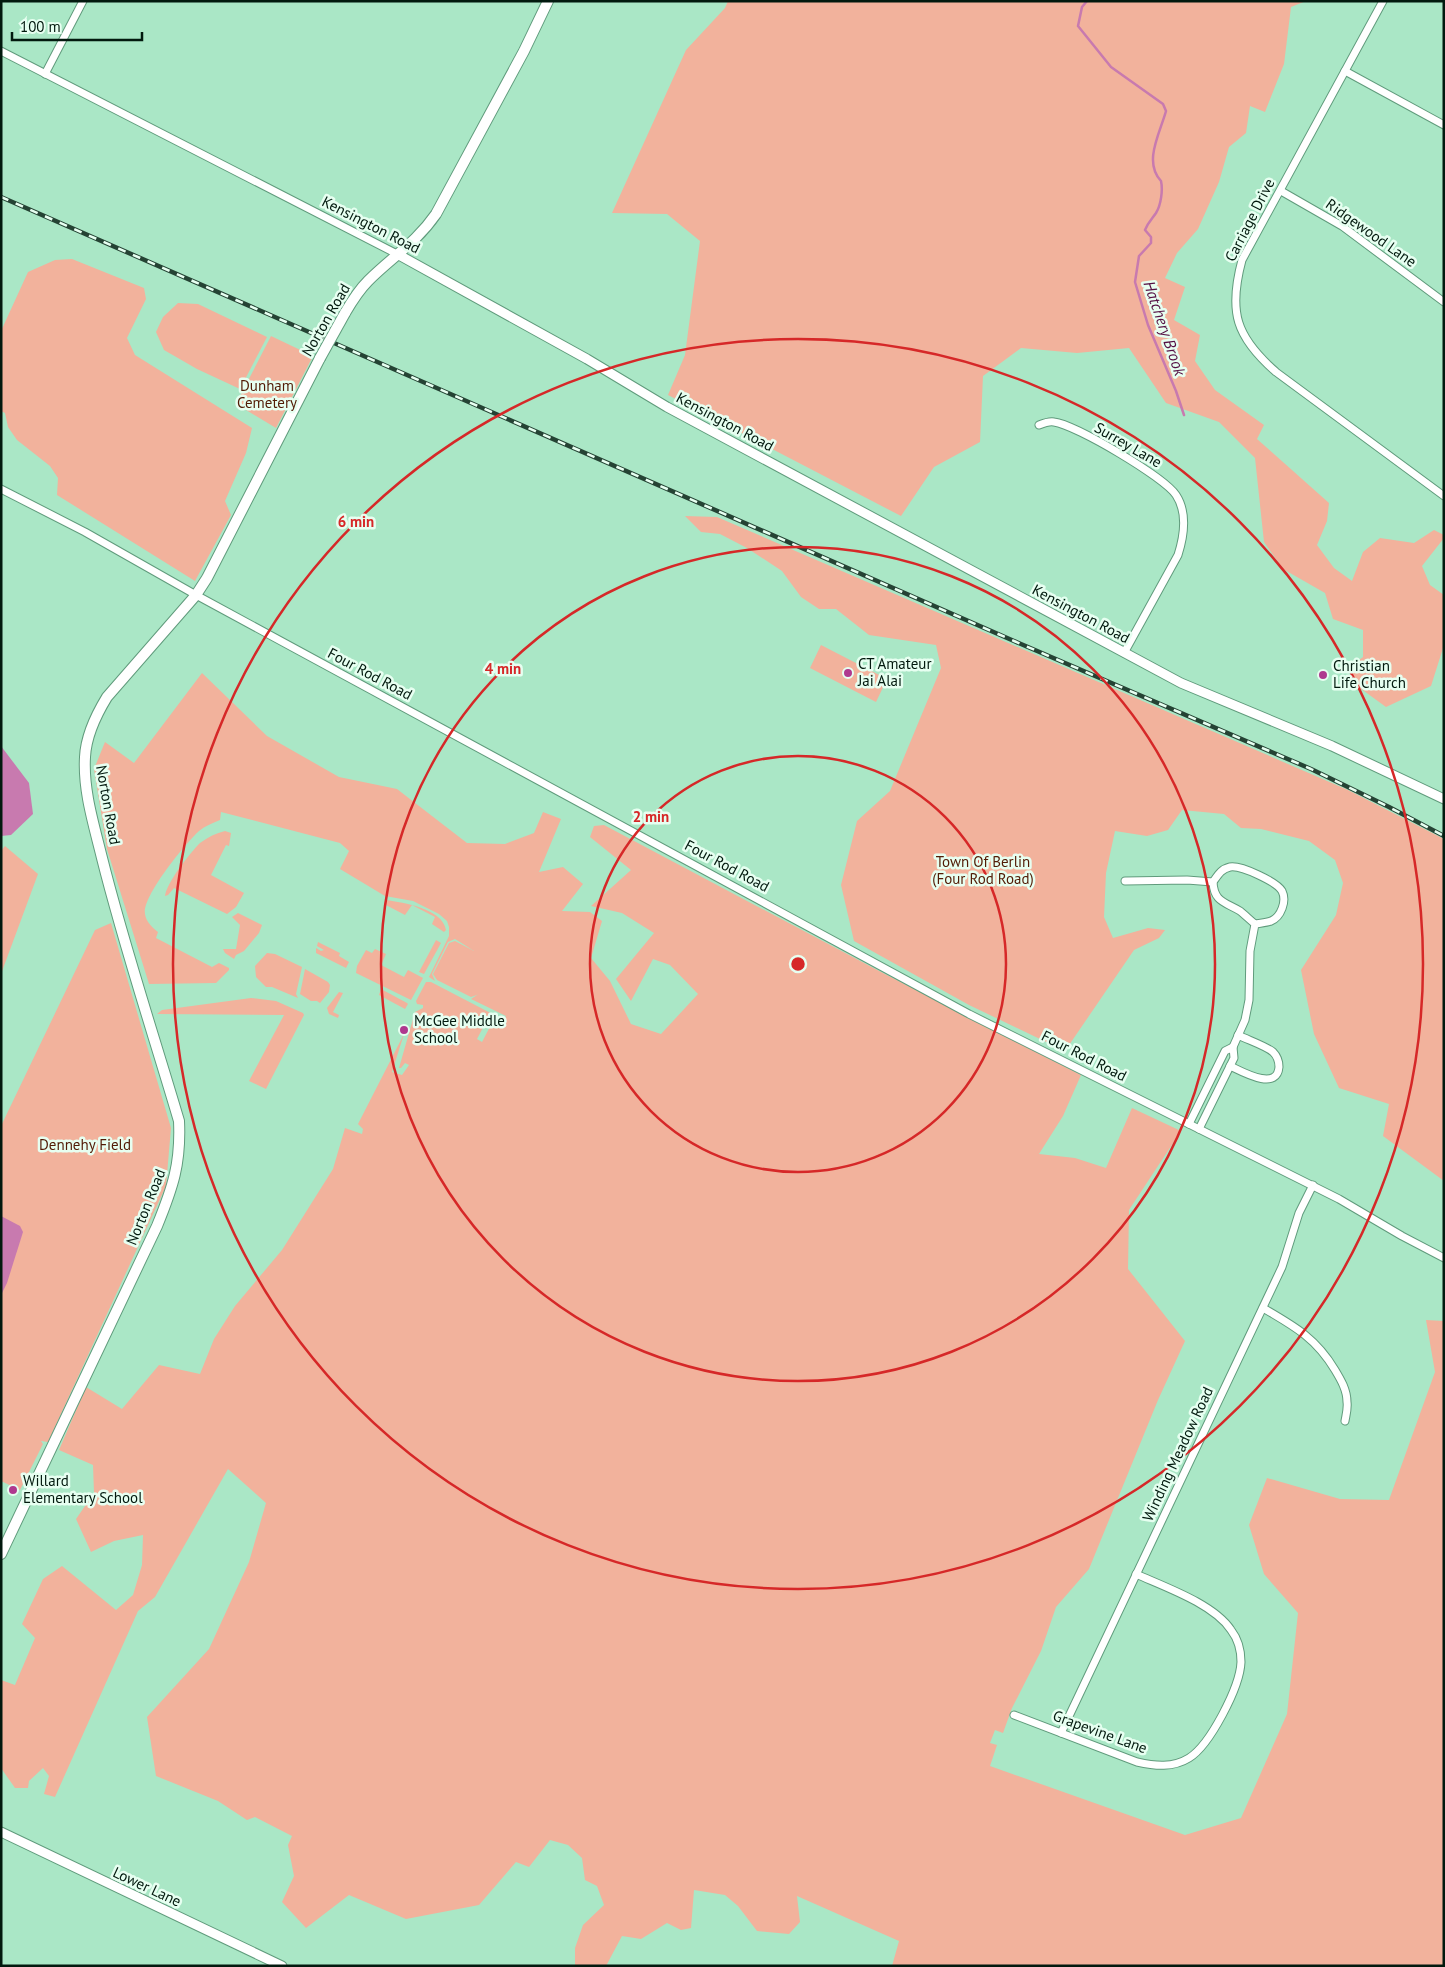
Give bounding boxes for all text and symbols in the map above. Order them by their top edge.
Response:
scale bar [12,10,142,42]
text: 100 m [20,17,61,36]
street label: Carriage Drive [1220,175,1279,265]
street label: Kensington Road [319,192,424,257]
street label: Ridgewood Lane [1322,194,1420,271]
water label: Hatchery Brook [1139,278,1191,379]
street label: Norton Road [297,280,354,359]
park label: Dunham Cemetery [237,376,297,412]
street label: Kensington Road [673,388,777,455]
street label: Surrey Lane [1091,418,1165,471]
text: 6 min [338,512,374,531]
street label: Kensington Road [1029,580,1133,647]
street label: Four Rod Road [325,643,416,704]
place label: CT Amateur Jai Alai [857,654,932,690]
place label: Christian Life Church [1333,656,1406,692]
text: 4 min [485,659,521,678]
marker: CT Amateur Jai Alai [842,667,854,679]
marker: Christian Life Church [1317,669,1329,681]
street label: Norton Road [92,764,125,846]
text: 2 min [633,807,669,826]
street label: Four Rod Road [682,835,773,896]
park label: Town Of Berlin (Four Rod Road) [932,852,1034,888]
centre of rings [789,955,807,973]
place label: McGee Middle School [414,1011,505,1047]
marker: McGee Middle School [398,1024,410,1036]
street label: Four Rod Road [1038,1026,1130,1085]
park label: Dennehy Field [39,1135,131,1154]
street label: Norton Road [122,1166,169,1248]
street label: Winding Meadow Road [1138,1383,1217,1524]
place label: Willard Elementary School [23,1471,143,1507]
marker: Willard Elementary School [7,1484,19,1496]
street label: Grapevine Lane [1050,1706,1150,1757]
street label: Lower Lane [110,1862,184,1911]

